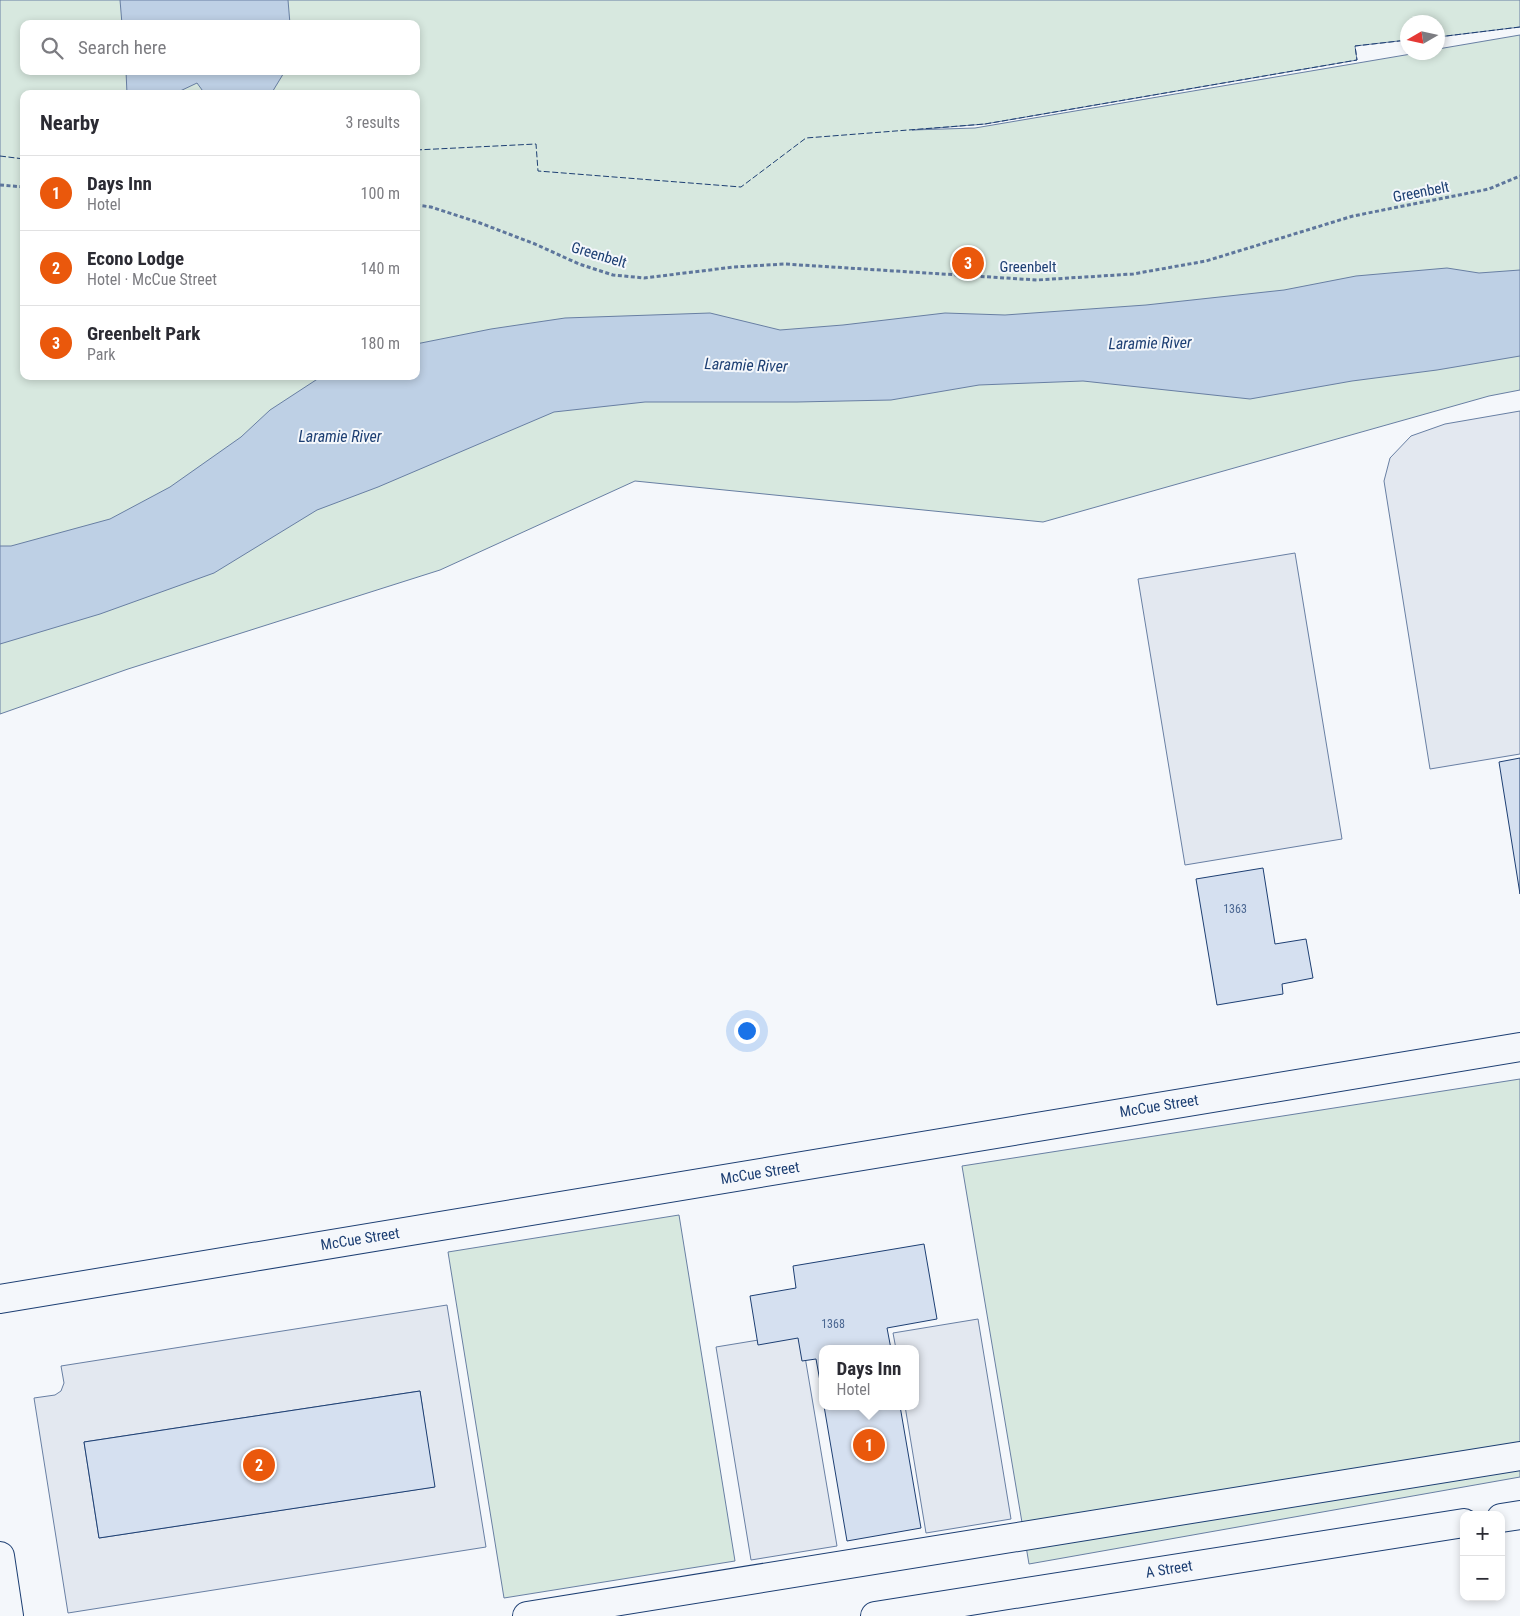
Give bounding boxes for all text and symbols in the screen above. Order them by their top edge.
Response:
north arrow [1400,15,1445,60]
search box [20,20,420,75]
icon: search [38,34,66,62]
text: Search here [78,36,166,59]
text: Nearby [40,111,99,135]
text: 3 results [345,113,400,132]
text: Days Inn [87,172,152,195]
street label: Greenbelt [1391,178,1451,206]
text: 1 [52,184,60,203]
text: 100 m [361,184,400,203]
text: Hotel [87,195,121,214]
street label: Greenbelt [569,238,629,272]
pin: 3 [952,244,984,282]
text: Econo Lodge [87,247,184,270]
street label: Greenbelt [1000,258,1056,276]
text: 2 [52,259,60,278]
text: 140 m [361,259,400,278]
text: Hotel · McCue Street [87,270,217,289]
text: Greenbelt Park [87,322,200,345]
water label: Laramie River [1108,333,1193,353]
text: 3 [52,334,60,353]
text: 180 m [361,334,400,353]
text: Park [87,345,116,364]
water label: Laramie River [704,354,789,376]
water label: Laramie River [298,427,383,446]
house number: 1363 [1223,902,1247,916]
your location [734,1018,760,1044]
street label: McCue Street [1118,1091,1200,1121]
street label: McCue Street [719,1158,801,1188]
street label: McCue Street [319,1224,401,1254]
house number: 1368 [821,1317,845,1331]
popup [819,1345,919,1410]
text: Days Inn [837,1357,901,1380]
text: Hotel [837,1380,870,1399]
pin: 1 [853,1426,885,1464]
pin: 2 [243,1446,275,1484]
map controls [1460,1511,1505,1601]
button: + [1460,1511,1505,1556]
street label: A Street [1144,1556,1194,1582]
button: − [1460,1556,1505,1601]

